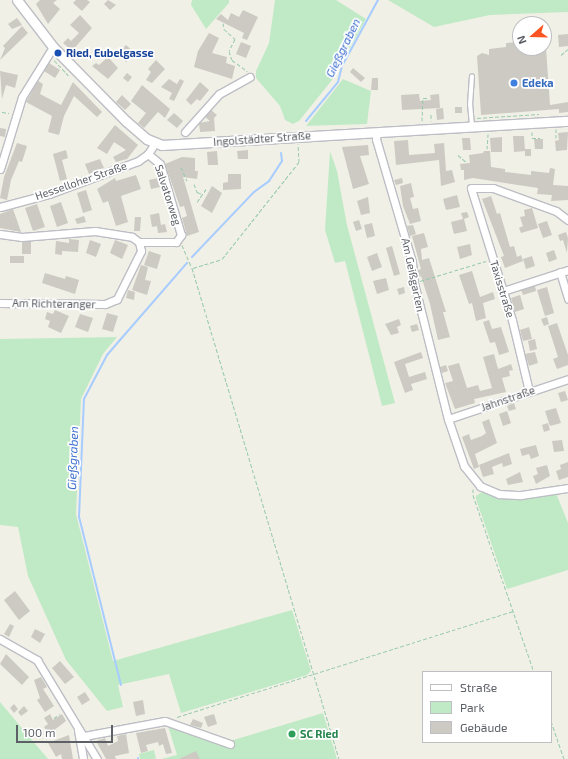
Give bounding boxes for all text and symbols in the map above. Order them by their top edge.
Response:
water label: Gießgraben [323,16,363,80]
north arrow [512,16,552,56]
text: N [514,34,529,46]
place label: Ried, Eubelgasse [66,46,154,60]
marker: Ried, Eubelgasse [53,48,63,58]
place label: Edeka [522,76,554,90]
marker: Edeka [509,78,519,88]
street label: Ingolstädter Straße [213,129,311,149]
street label: Hesselloher Straße [33,159,129,203]
street label: Salvatorweg [152,163,184,227]
street label: Am Geißgarten [399,237,427,313]
street label: Taxisstraße [487,259,517,319]
street label: Am Richteranger [12,297,96,311]
street label: Jahnstraße [479,384,537,414]
water label: Gießgraben [65,426,81,490]
legend [422,671,552,743]
text: Straße [460,680,497,694]
text: Park [460,700,485,714]
scale bar [18,717,115,743]
text: Gebäude [460,720,508,734]
text: 100 m [23,725,55,739]
place label: SC Ried [300,727,338,741]
marker: SC Ried [287,729,297,739]

